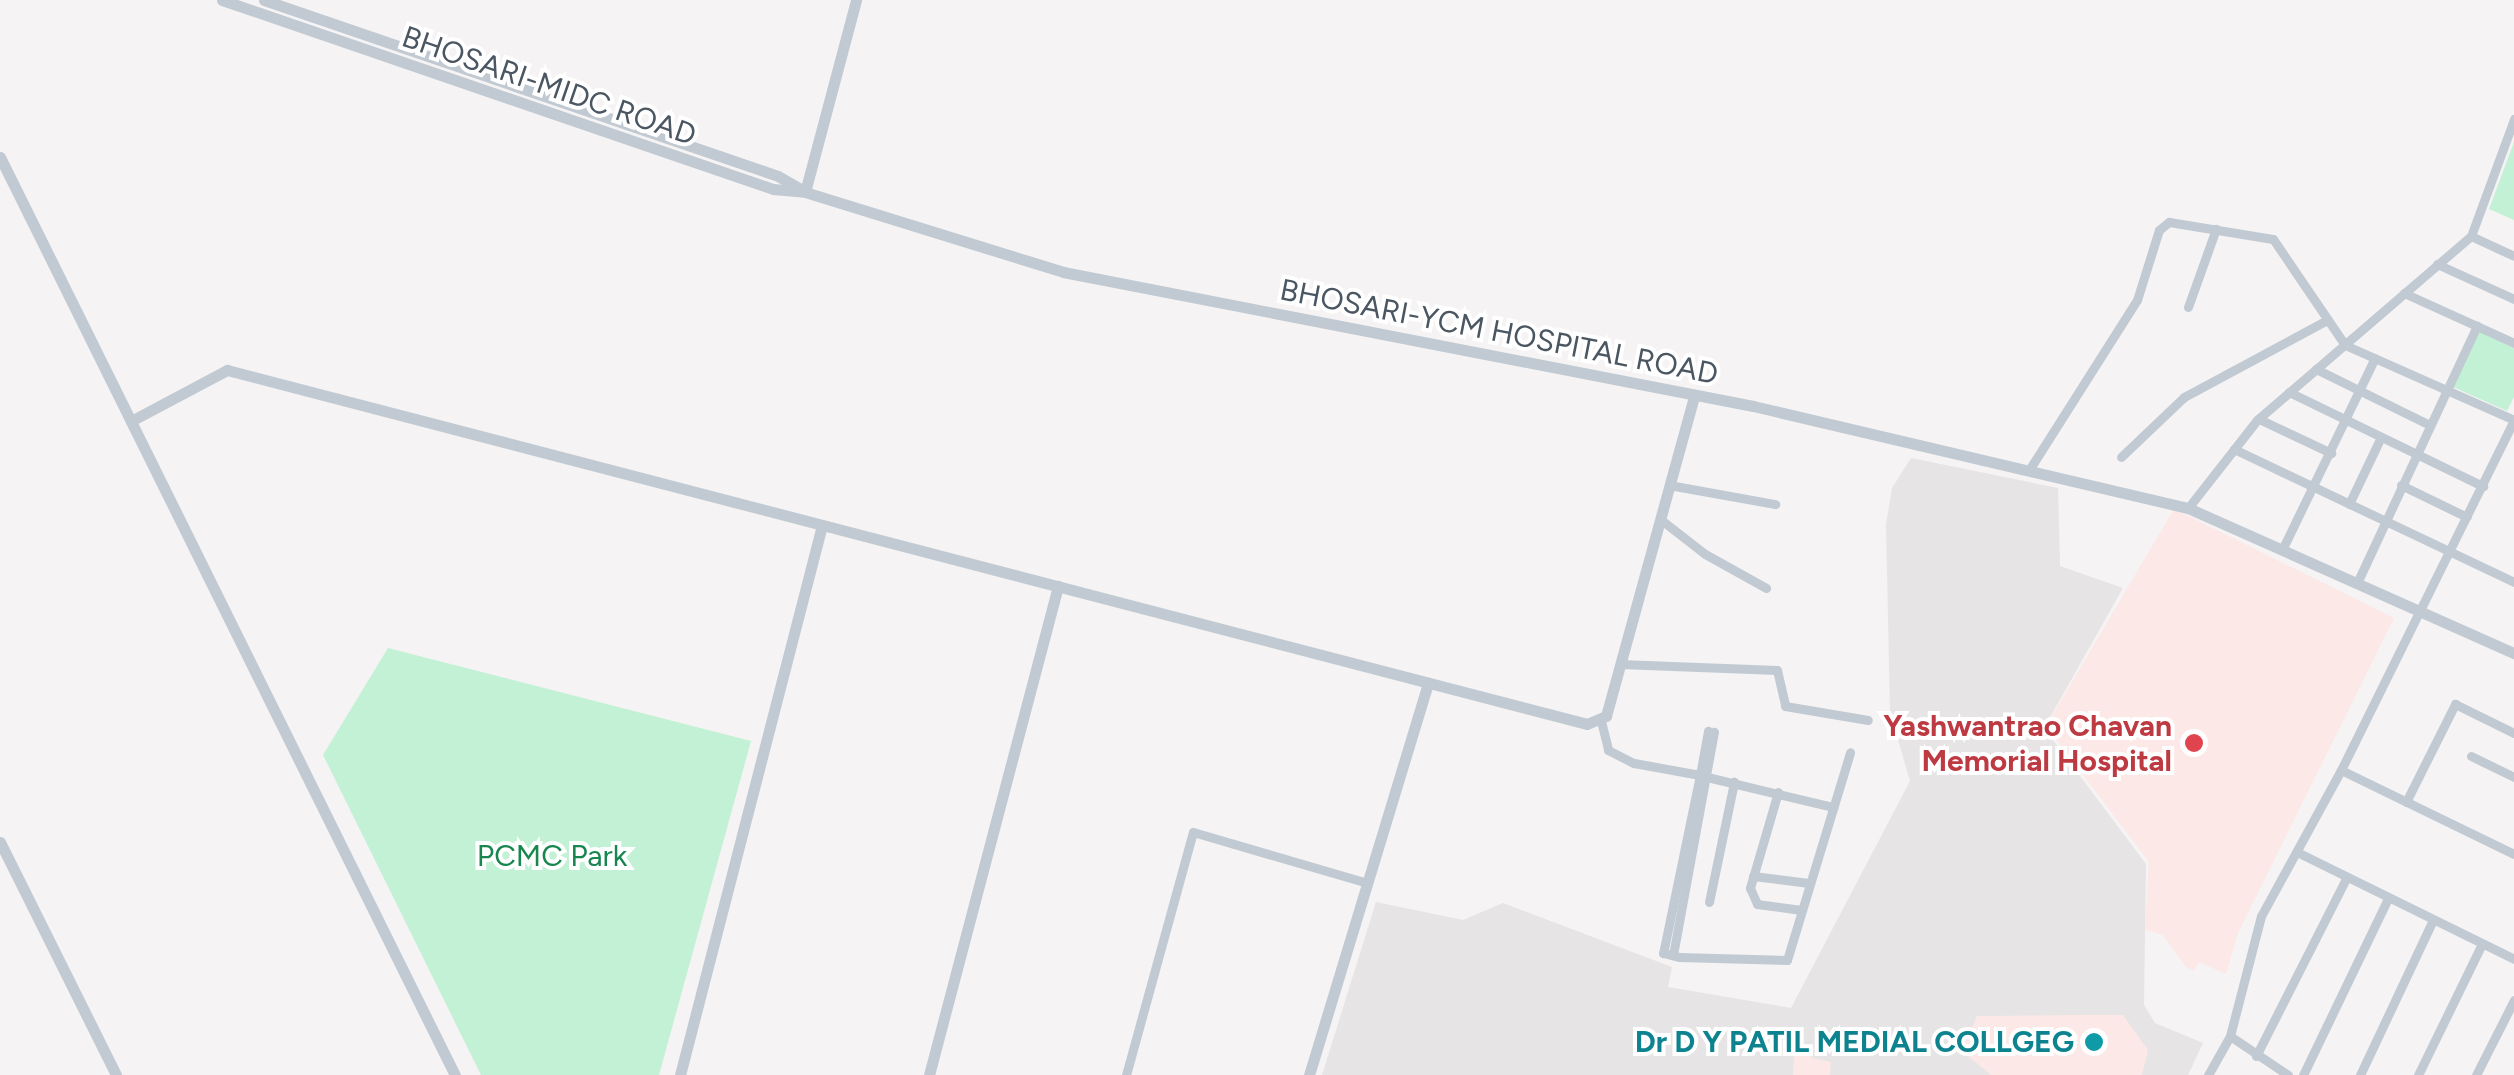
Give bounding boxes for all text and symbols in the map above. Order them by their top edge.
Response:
street label: BHOSARI-MIDC ROAD [397,19,701,153]
street label: BHOSARI-YCM HOSPITAL ROAD [1277,272,1721,392]
place label: Yashwantrao Chavan Memorial Hospital [1883,708,2172,778]
marker: Yashwantrao Chavan Memorial Hospital [2181,730,2207,756]
park label: PCMC Park [477,838,627,874]
place label: Dr D Y PATIL MEDIAL COLLGEG [1635,1024,2074,1060]
marker: Dr D Y PATIL MEDIAL COLLGEG [2083,1031,2105,1053]

